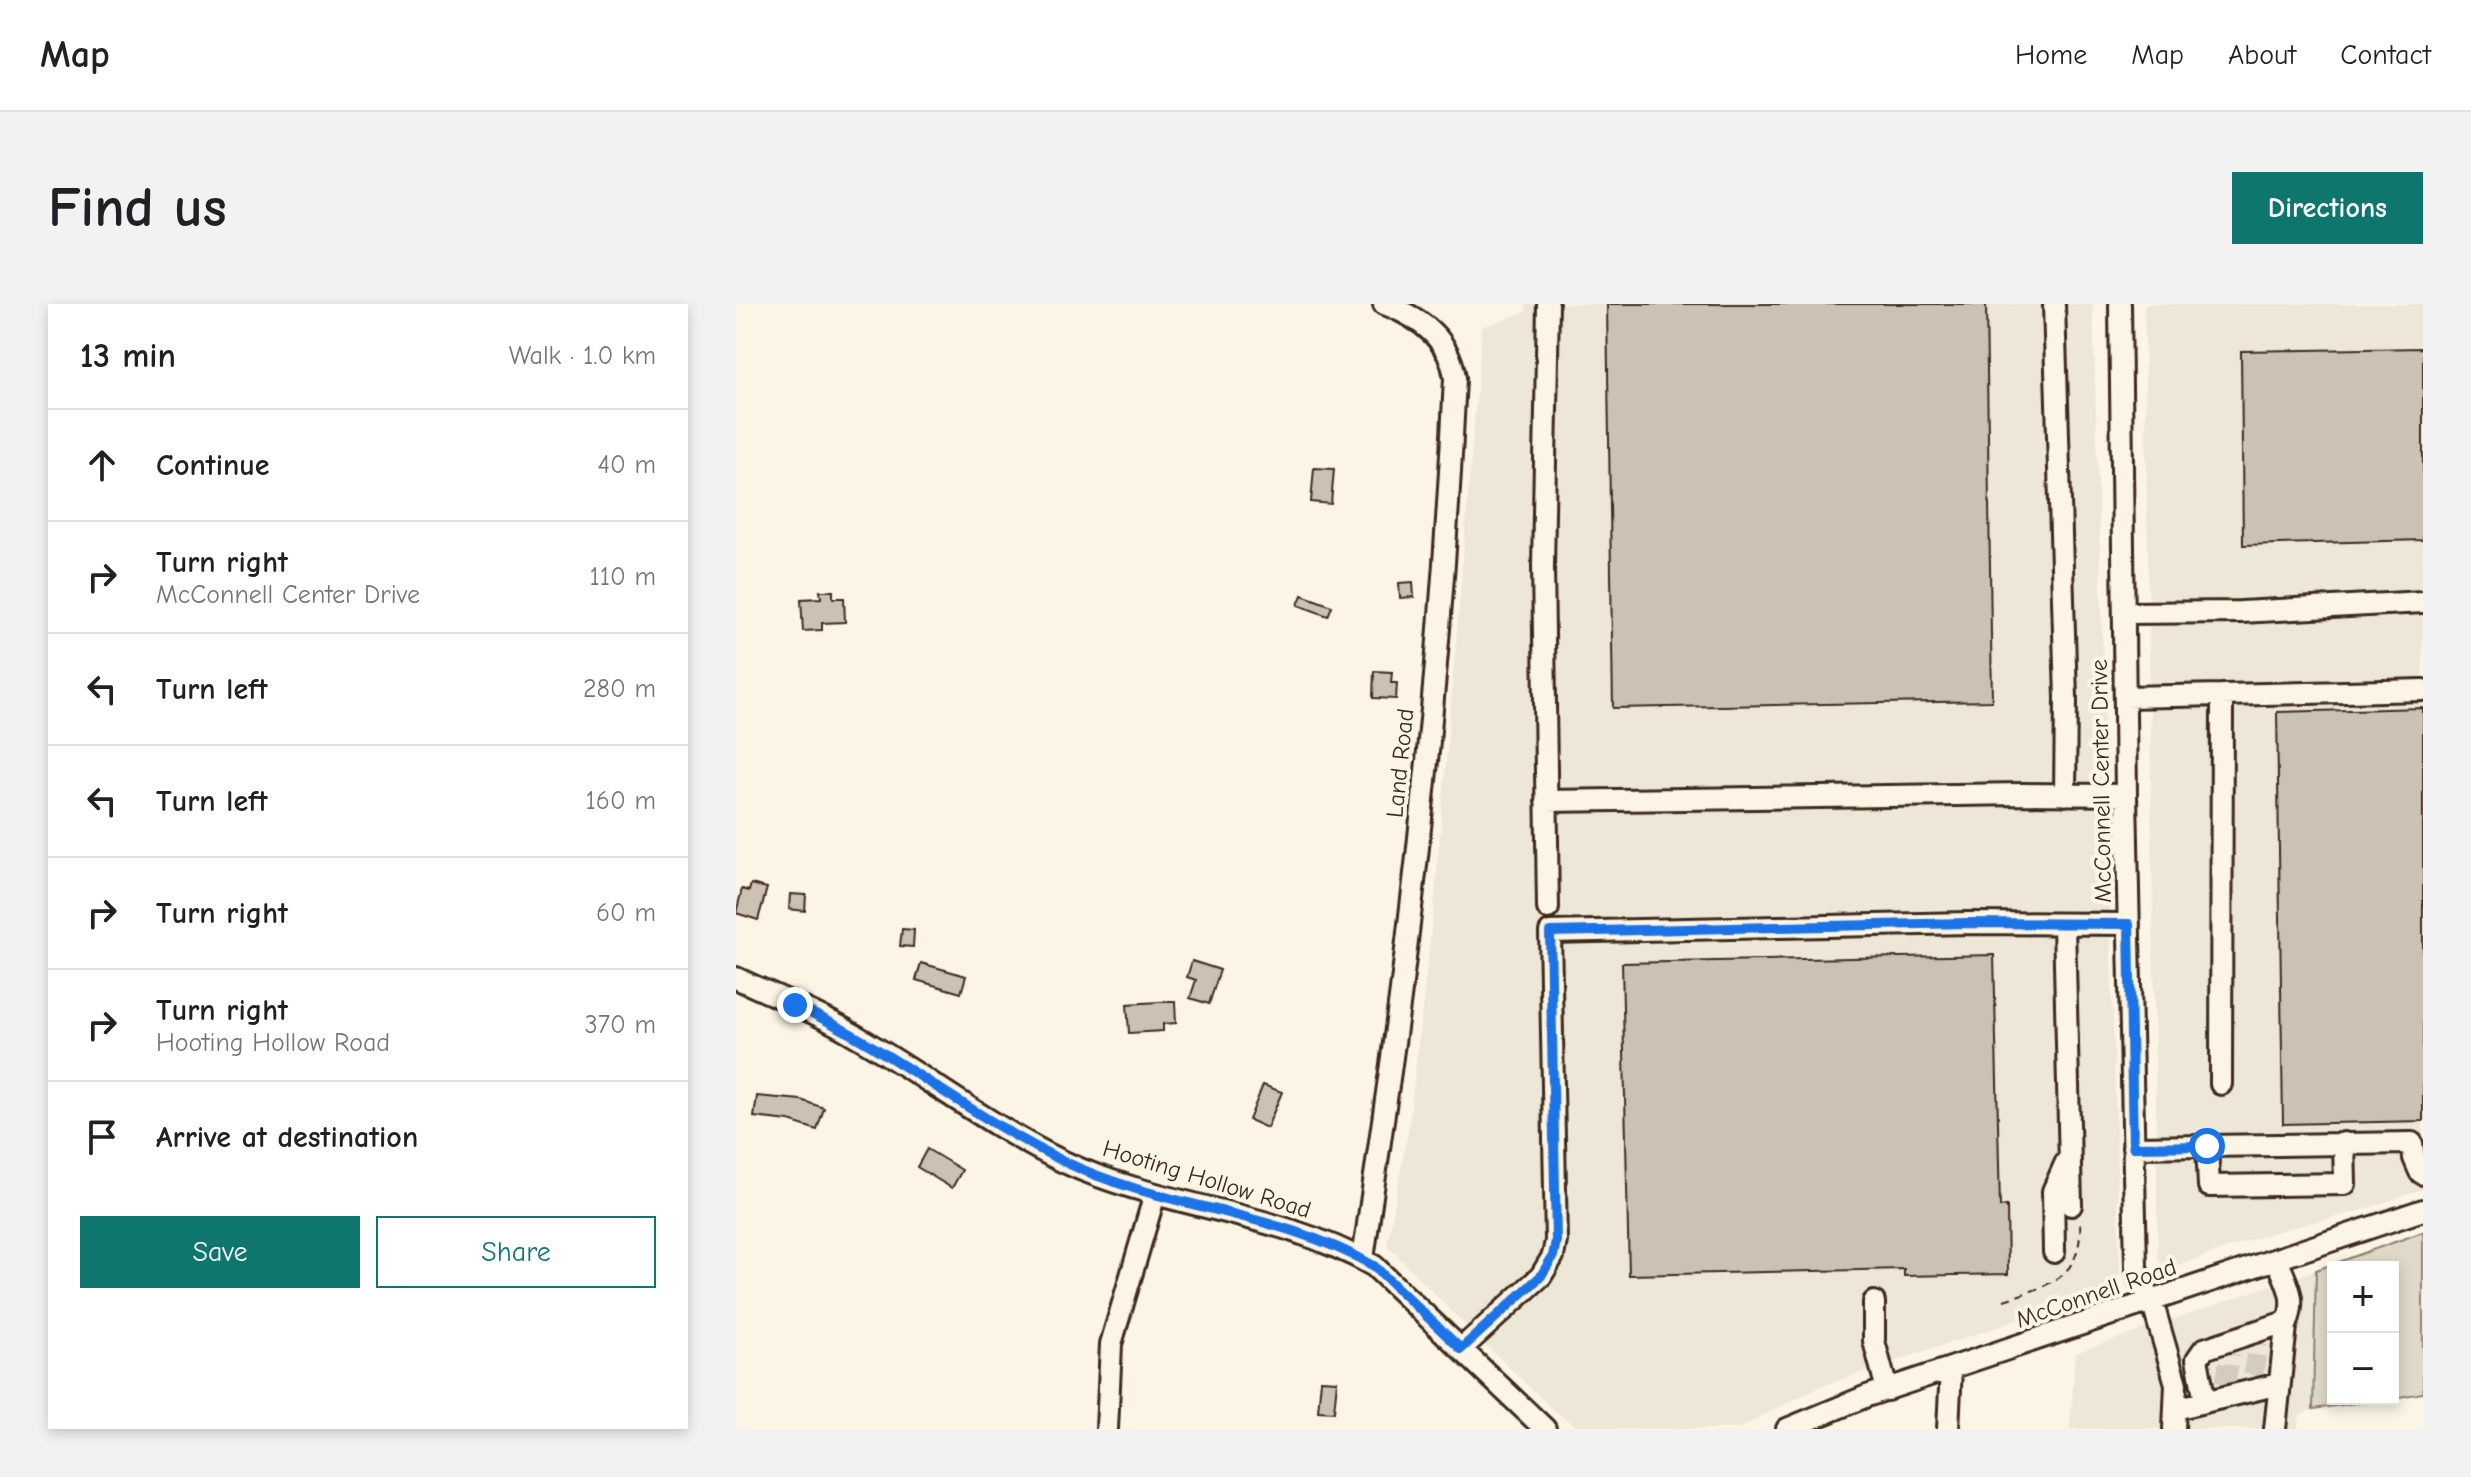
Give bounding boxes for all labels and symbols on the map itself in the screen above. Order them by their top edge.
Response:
street label: McConnell Center Drive [2085,659,2117,903]
street label: Land Road [1380,707,1420,819]
route end [777,987,813,1023]
route start [2189,1128,2225,1164]
street label: Hooting Hollow Road [1100,1134,1314,1224]
street label: McConnell Road [2012,1252,2180,1334]

